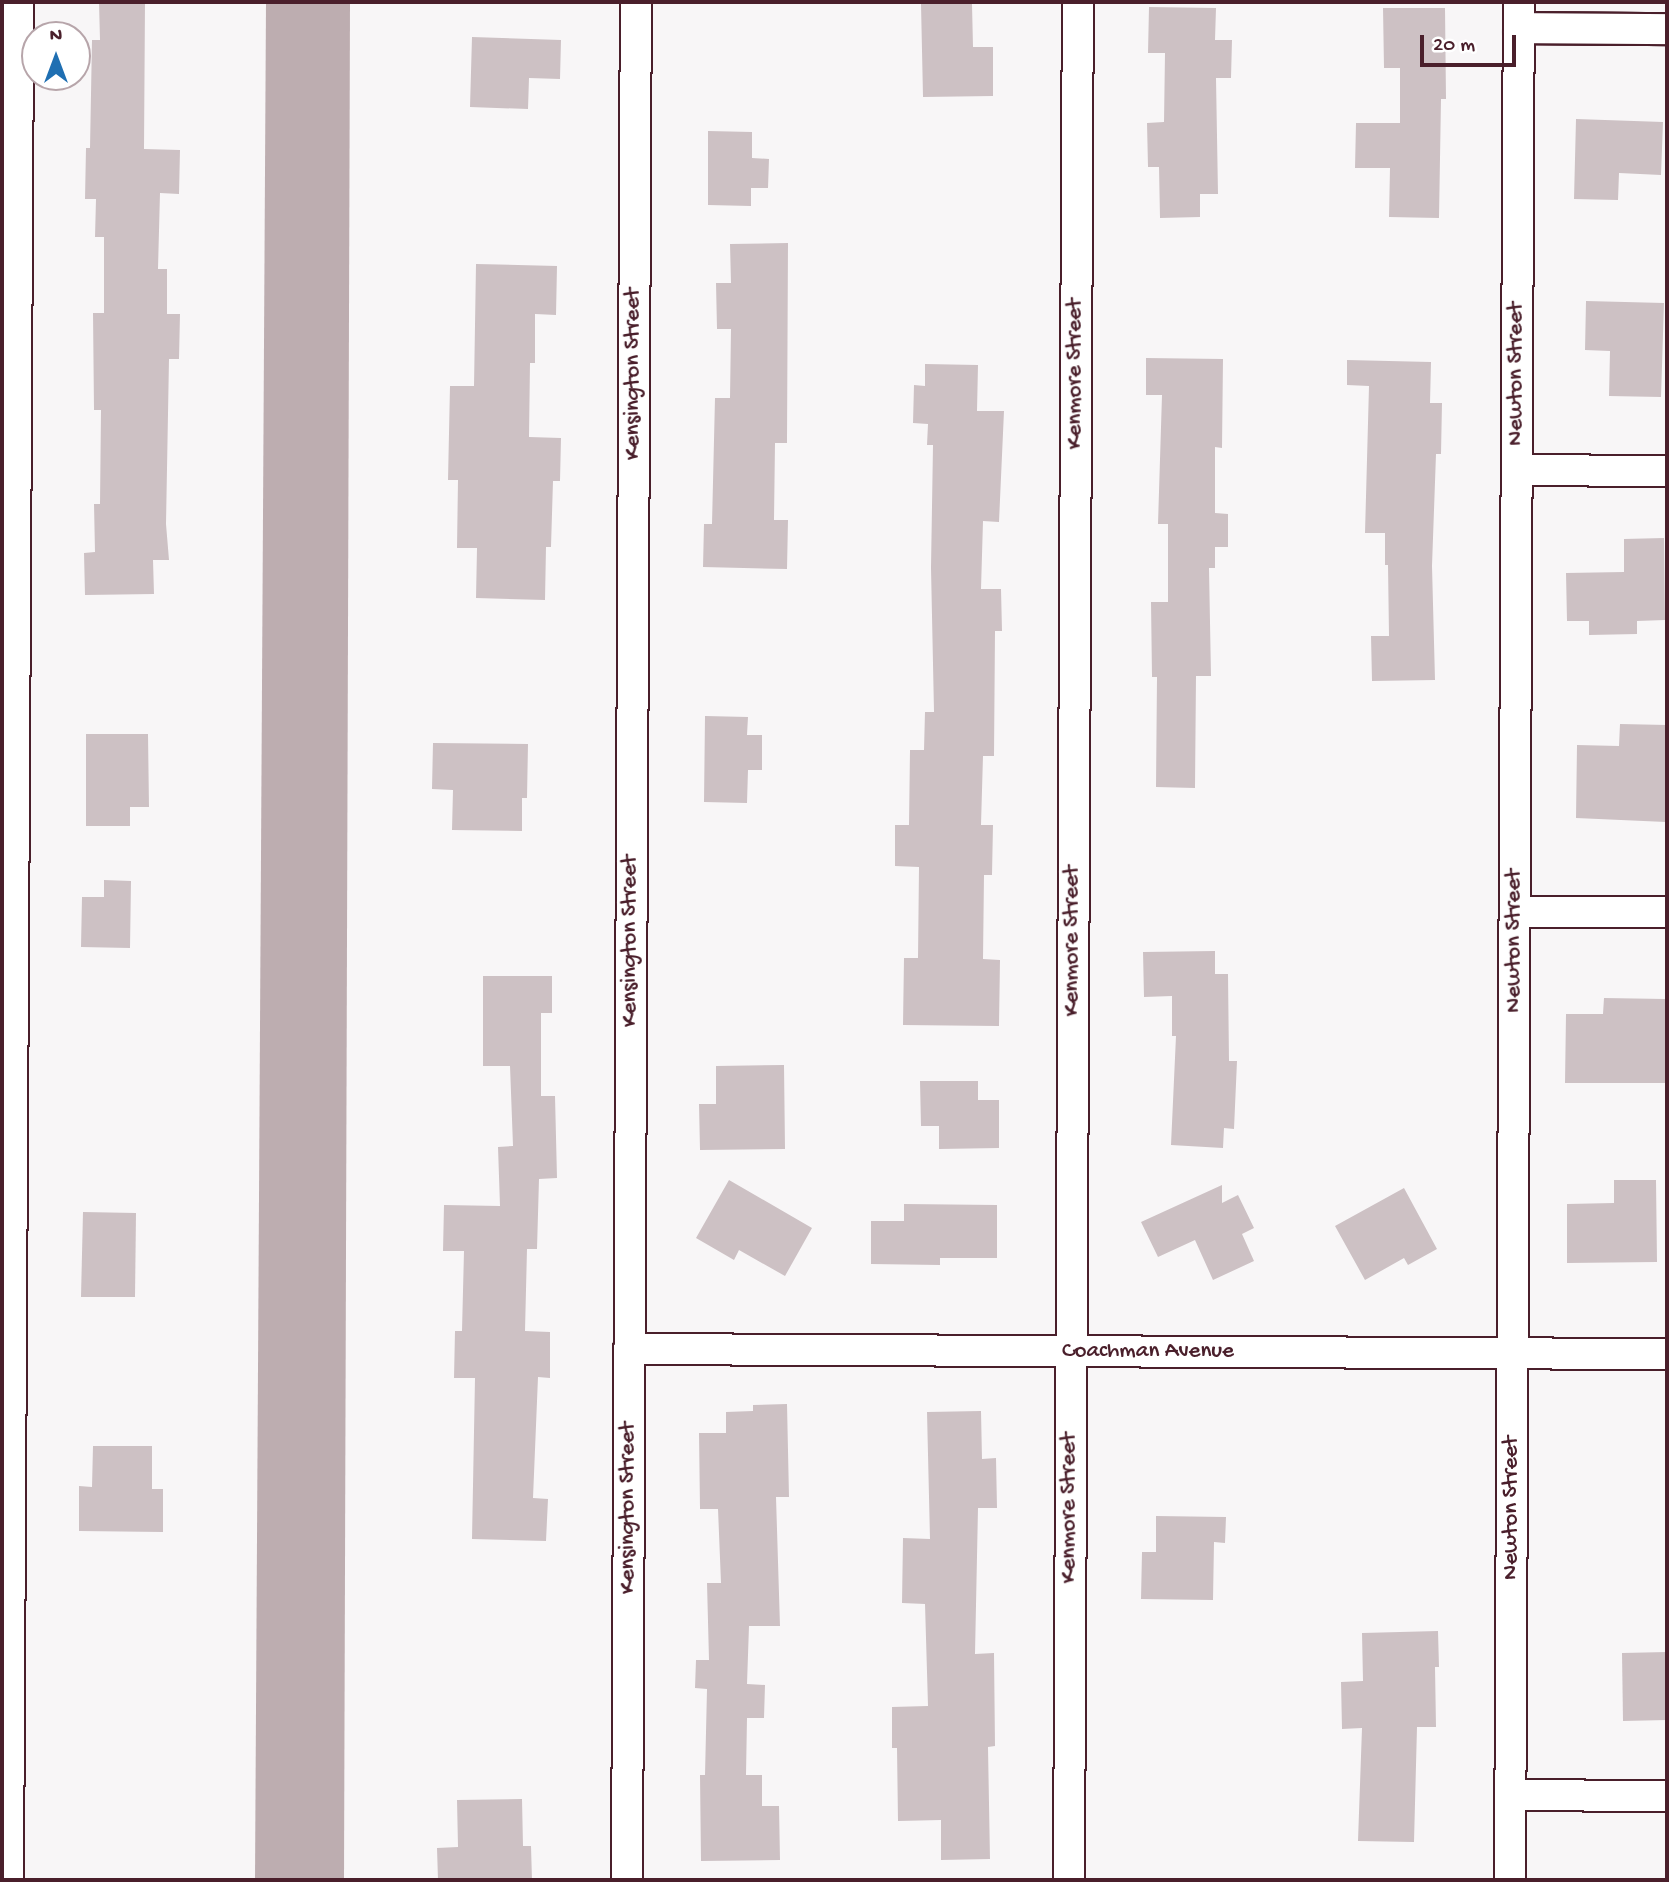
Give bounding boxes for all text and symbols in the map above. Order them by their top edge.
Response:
north arrow [21,21,91,91]
scale bar [1424,21,1520,65]
text: N [50,25,62,48]
text: 20 m [1433,34,1475,59]
street label: Kensington Street [620,288,648,460]
street label: Kenmore Street [1062,299,1090,449]
street label: Newton Street [1503,302,1531,446]
street label: Kensington Street [617,855,645,1027]
street label: Kenmore Street [1059,866,1087,1016]
street label: Newton Street [1501,869,1529,1013]
street label: Coachman Avenue [1062,1338,1234,1366]
street label: Kensington Street [615,1422,643,1594]
street label: Kenmore Street [1056,1433,1084,1583]
street label: Newton Street [1498,1436,1526,1580]

